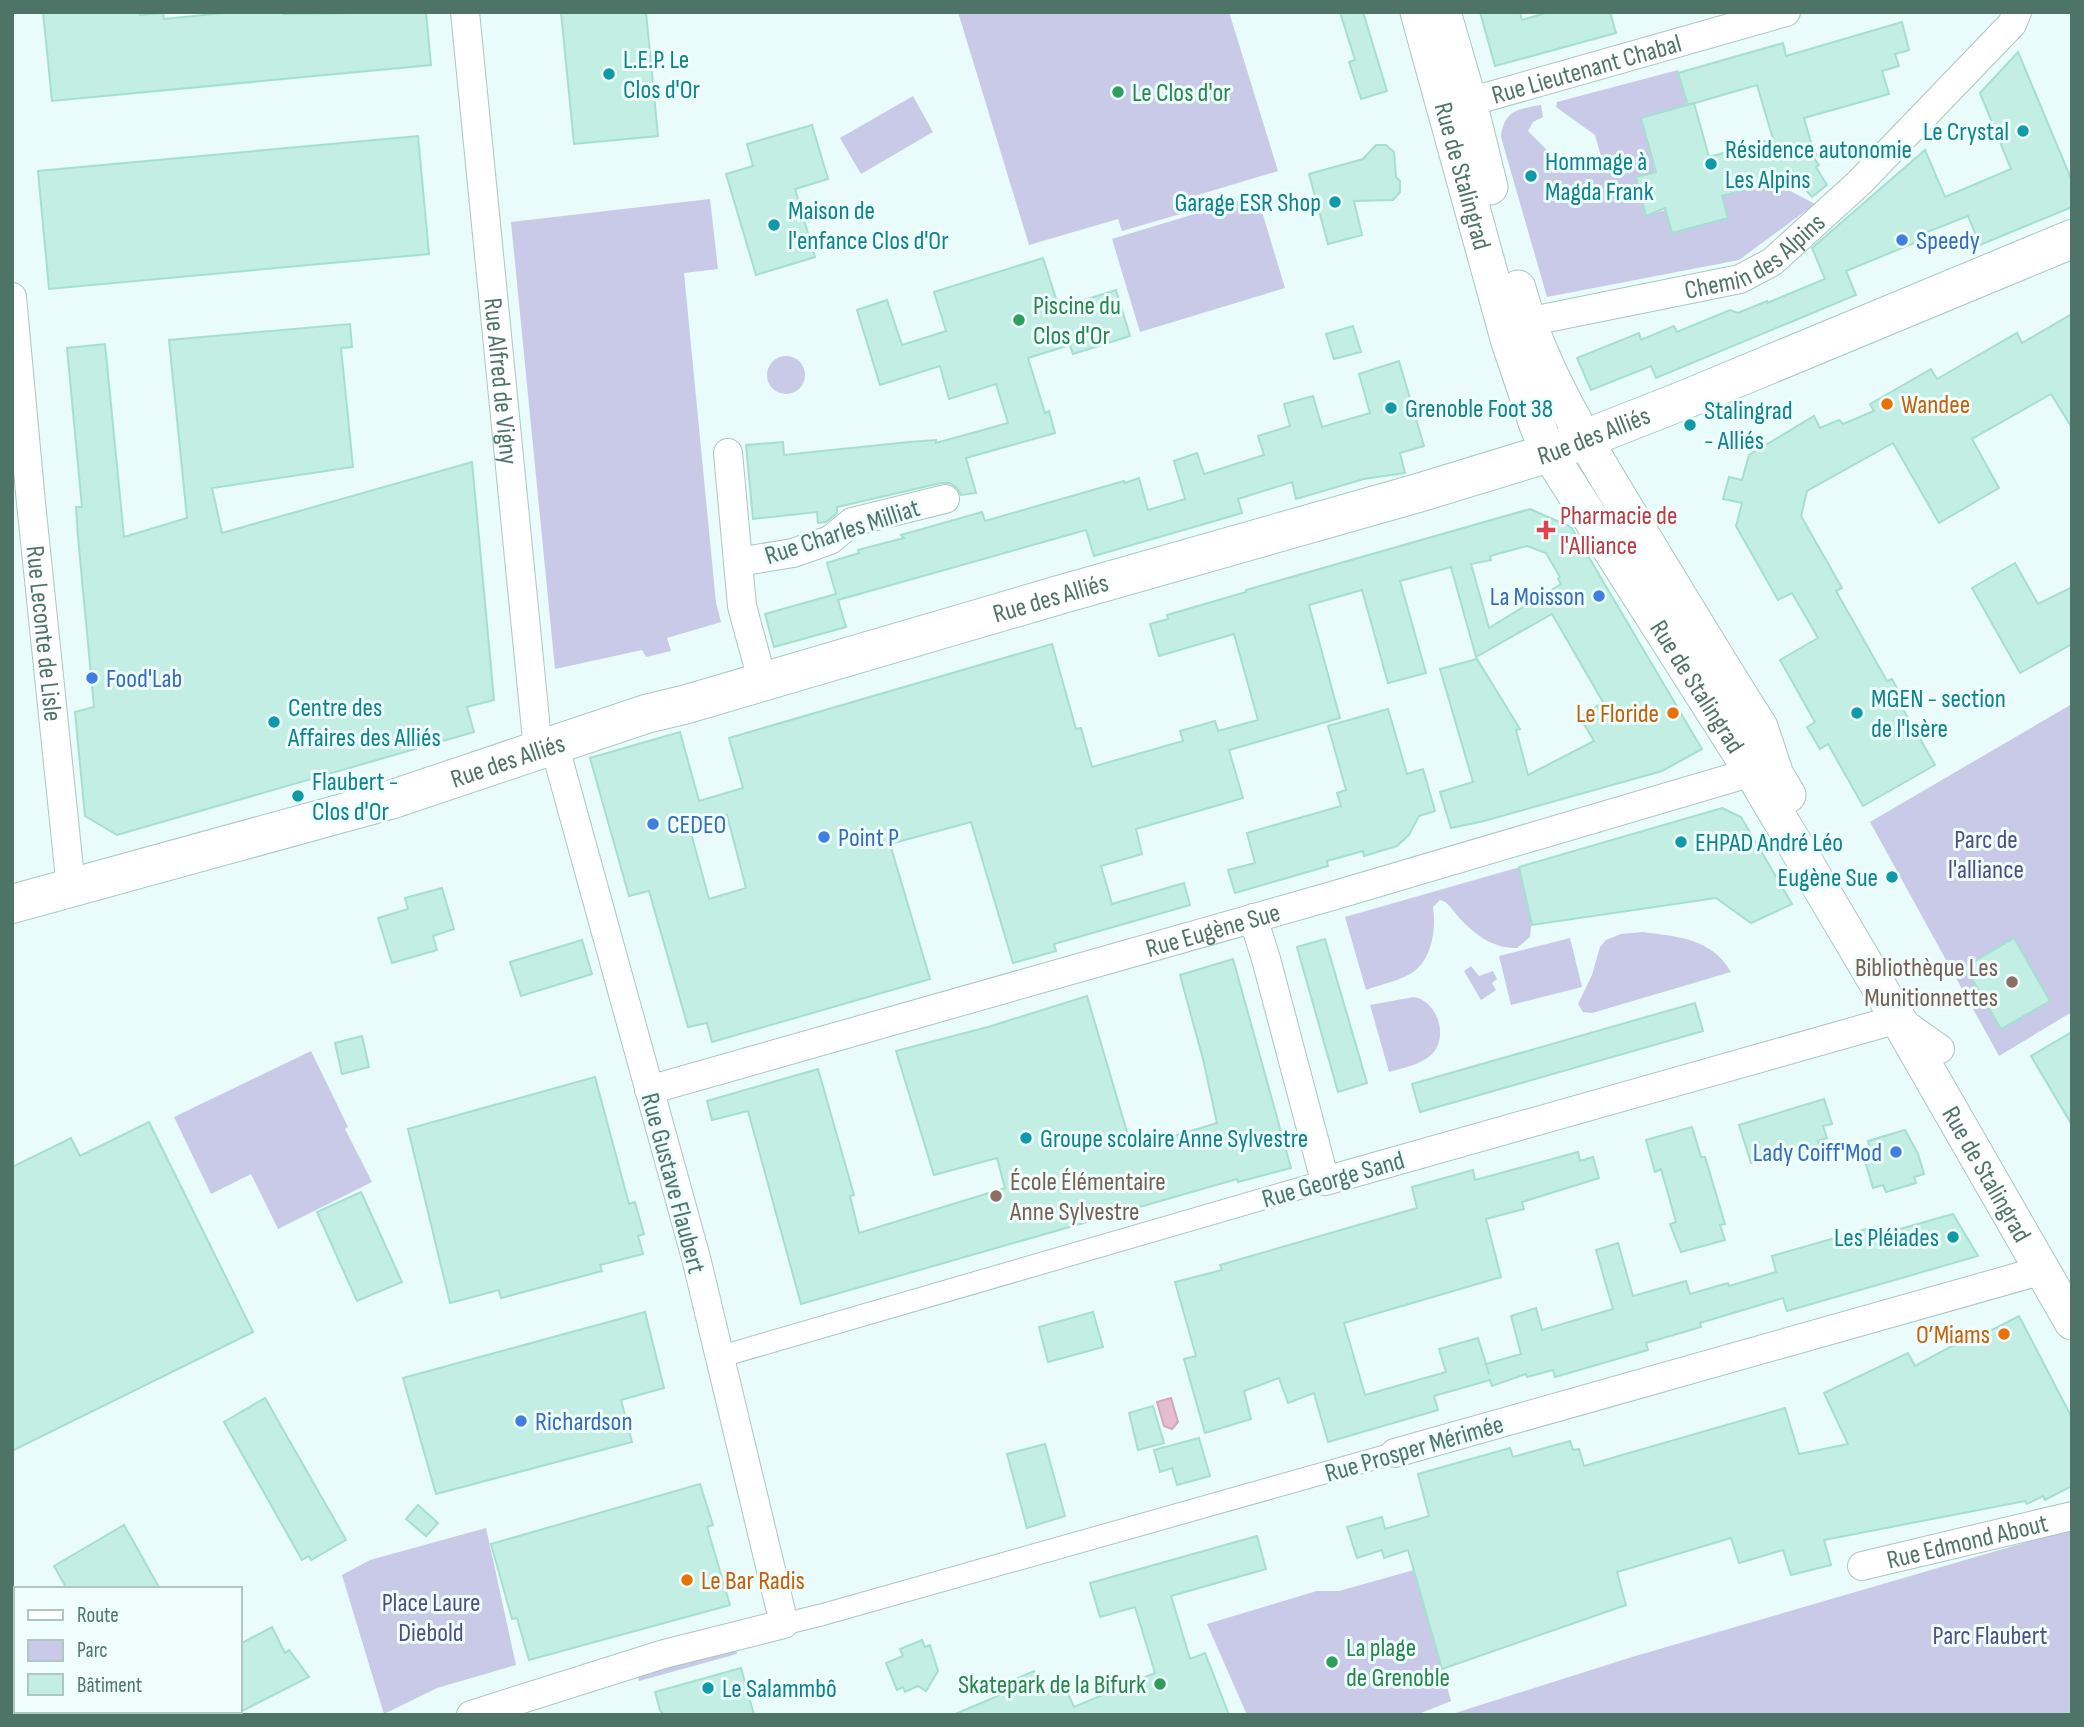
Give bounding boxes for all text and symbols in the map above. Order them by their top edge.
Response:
street label: Rue Lieutenant Chabal [1489,29,1685,112]
place label: L.E.P. Le Clos d'Or [623,45,700,106]
marker: L.E.P. Le Clos d'Or [601,66,617,82]
place label: Le Clos d'or [1132,78,1231,109]
marker: Le Clos d'or [1110,84,1126,100]
street label: Rue de Stalingrad [1427,99,1497,253]
place label: Le Crystal [1923,117,2009,148]
marker: Le Crystal [2015,123,2031,139]
place label: Résidence autonomie Les Alpins [1725,135,1912,196]
place label: Hommage à Magda Frank [1545,147,1654,208]
marker: Résidence autonomie Les Alpins [1703,156,1719,172]
marker: Hommage à Magda Frank [1523,168,1539,184]
place label: Garage ESR Shop [1174,188,1321,219]
marker: Garage ESR Shop [1327,194,1343,210]
place label: Maison de l'enfance Clos d'Or [788,196,949,257]
street label: Chemin des Alpins [1682,208,1832,307]
marker: Maison de l'enfance Clos d'Or [766,217,782,233]
place label: Speedy [1916,226,1980,257]
marker: Speedy [1894,232,1910,248]
place label: Piscine du Clos d'Or [1033,291,1121,352]
street label: Rue Alfred de Vigny [476,297,524,466]
marker: Piscine du Clos d'Or [1011,312,1027,328]
place label: Wandee [1901,390,1970,421]
place label: Grenoble Foot 38 [1405,394,1553,425]
place label: Stalingrad - Alliés [1704,396,1793,457]
marker: Wandee [1879,396,1895,412]
marker: Grenoble Foot 38 [1383,400,1399,416]
street label: Rue des Alliés [1534,401,1655,473]
marker: Stalingrad - Alliés [1682,417,1698,433]
street label: Rue Charles Milliat [761,493,924,572]
place label: Pharmacie de l'Alliance [1560,501,1677,562]
marker: Pharmacie de l'Alliance [1538,522,1554,538]
street label: Rue Leconte de Lisle [19,544,68,723]
street label: Rue des Alliés [990,568,1112,631]
place label: La Moisson [1490,582,1585,613]
marker: La Moisson [1591,588,1607,604]
street label: Rue de Stalingrad [1642,615,1750,759]
place label: Food'Lab [106,664,182,695]
marker: Food'Lab [84,670,100,686]
place label: MGEN - section de l'Isère [1871,684,2006,745]
place label: Centre des Affaires des Alliés [287,693,441,754]
place label: Le Floride [1576,699,1659,730]
marker: Le Floride [1665,705,1681,721]
marker: MGEN - section de l'Isère [1849,705,1865,721]
marker: Centre des Affaires des Alliés [266,714,282,730]
street label: Rue des Alliés [447,728,569,796]
place label: Flaubert - Clos d'Or [312,767,398,828]
marker: Flaubert - Clos d'Or [290,788,306,804]
place label: CEDEO [667,810,726,841]
marker: CEDEO [645,816,661,832]
place label: Point P [838,823,899,854]
park label: Parc de l'alliance [1948,825,2024,886]
place label: EHPAD André Léo [1695,828,1843,859]
marker: Point P [816,829,832,845]
marker: EHPAD André Léo [1673,834,1689,850]
place label: Eugène Sue [1778,863,1878,894]
marker: Eugène Sue [1884,869,1900,885]
street label: Rue Eugène Sue [1142,898,1284,965]
place label: Bibliothèque Les Munitionnettes [1855,953,1998,1014]
marker: Bibliothèque Les Munitionnettes [2004,974,2020,990]
street label: Rue Gustave Flaubert [634,1090,712,1277]
street label: Rue de Stalingrad [1934,1101,2037,1248]
place label: Groupe scolaire Anne Sylvestre [1040,1124,1308,1155]
marker: Groupe scolaire Anne Sylvestre [1018,1130,1034,1146]
place label: Lady Coiff'Mod [1753,1138,1882,1169]
marker: Lady Coiff'Mod [1888,1144,1904,1160]
street label: Rue George Sand [1259,1145,1408,1216]
place label: École Élémentaire Anne Sylvestre [1009,1167,1166,1228]
marker: École Élémentaire Anne Sylvestre [988,1188,1004,1204]
place label: Les Pléiades [1834,1223,1939,1254]
marker: Les Pléiades [1945,1229,1961,1245]
place label: O’Miams [1916,1320,1990,1351]
marker: O’Miams [1996,1326,2012,1342]
place label: Richardson [535,1407,633,1438]
street label: Rue Prosper Mérimée [1322,1409,1507,1490]
marker: Richardson [513,1413,529,1429]
street label: Rue Edmond About [1884,1508,2051,1577]
place label: Le Bar Radis [701,1566,805,1597]
marker: Le Bar Radis [679,1572,695,1588]
legend [14,1587,242,1713]
park label: Place Laure Diebold [382,1588,480,1649]
text: Route [77,1603,119,1628]
park label: Parc Flaubert [1933,1621,2047,1652]
place label: La plage de Grenoble [1346,1633,1450,1694]
text: Parc [77,1638,108,1663]
marker: La plage de Grenoble [1324,1654,1340,1670]
place label: Skatepark de la Bifurk [958,1670,1146,1701]
text: Bâtiment [77,1673,142,1698]
place label: Le Salammbô [722,1674,837,1705]
marker: Skatepark de la Bifurk [1152,1676,1168,1692]
marker: Le Salammbô [700,1680,716,1696]

